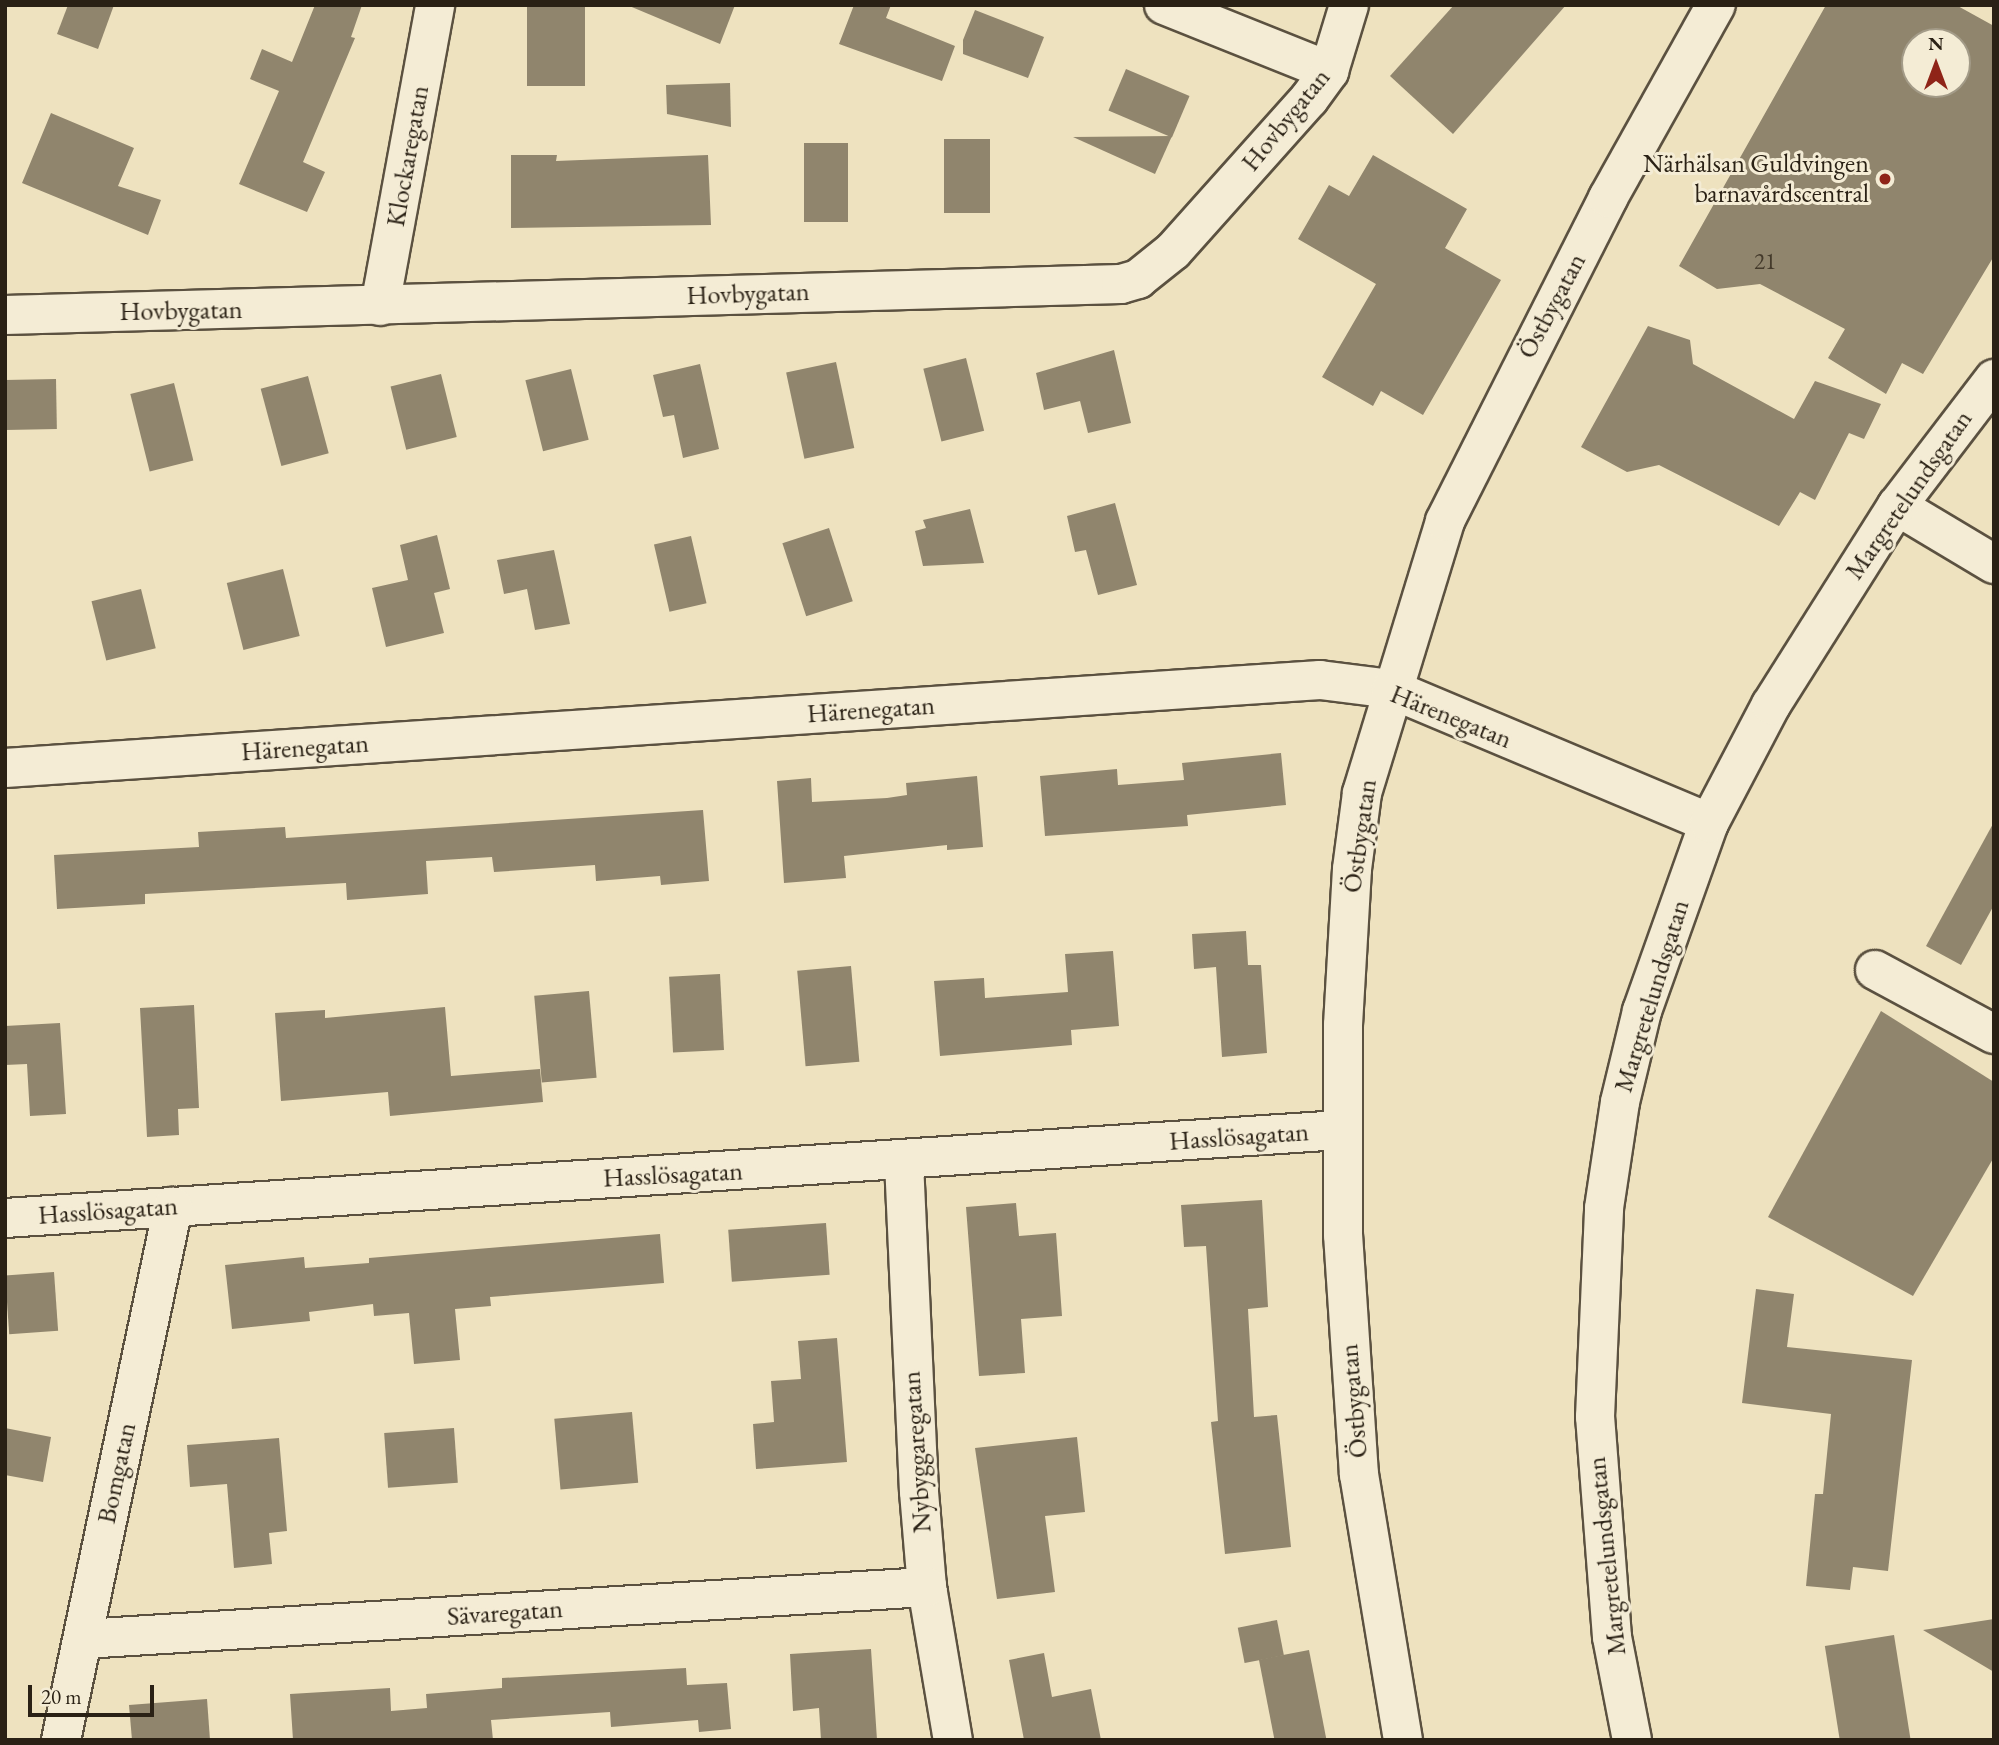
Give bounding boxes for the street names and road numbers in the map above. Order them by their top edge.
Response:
street label: Hovbygatan [1235,62,1337,178]
street label: Klockaregatan [380,83,436,229]
street label: Östbygatan [1511,248,1593,364]
street label: Hovbygatan [686,276,810,312]
street label: Hovbygatan [119,294,243,328]
street label: Margretelundsgatan [1839,404,1979,586]
street label: Härenegatan [1386,679,1516,755]
street label: Härenegatan [806,690,936,730]
street label: Härenegatan [240,728,370,768]
street label: Östbygatan [1337,777,1383,895]
street label: Margretelundsgatan [1608,896,1696,1096]
street label: Hasslösagatan [1168,1117,1310,1157]
street label: Hasslösagatan [602,1156,744,1194]
street label: Hasslösagatan [37,1191,179,1231]
street label: Östbygatan [1333,1343,1375,1459]
street label: Nybyggaregatan [896,1370,938,1534]
street label: Bomgatan [91,1420,143,1526]
street label: Margretelundsgatan [1581,1455,1633,1657]
street label: Sävaregatan [446,1593,564,1633]

